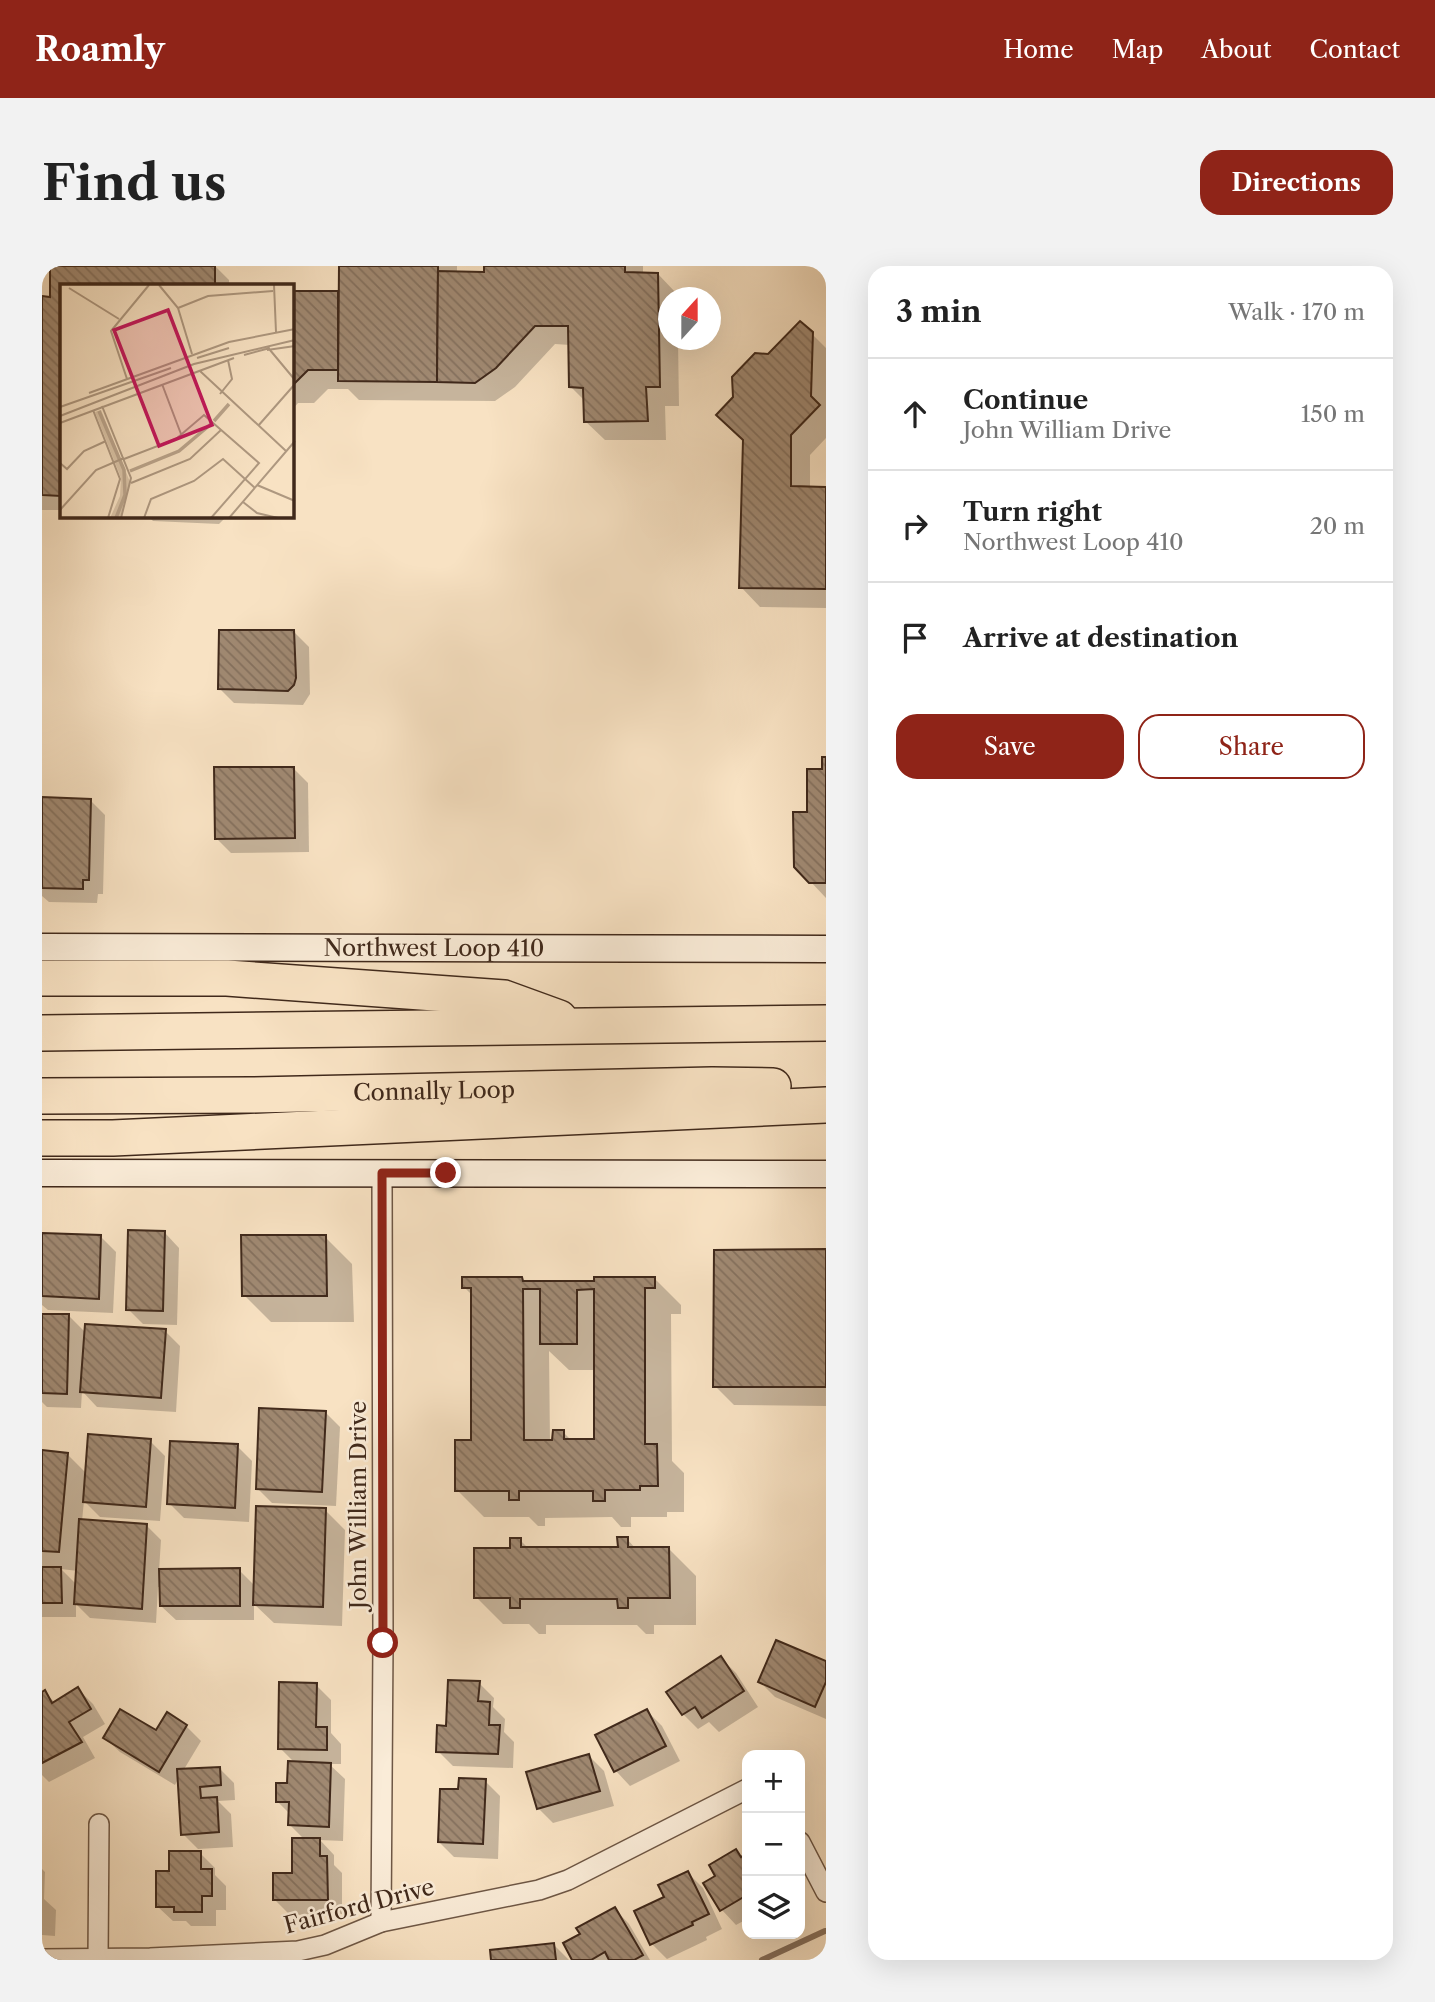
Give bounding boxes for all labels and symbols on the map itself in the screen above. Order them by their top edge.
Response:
inset map [60,284,294,518]
north arrow [658,287,721,350]
street label: Northwest Loop 410 [324,934,544,962]
street label: Connally Loop [353,1075,515,1107]
route end [430,1157,461,1188]
street label: John William Drive [344,1401,372,1612]
route start [367,1627,398,1658]
street label: Fairford Drive [281,1873,437,1939]

